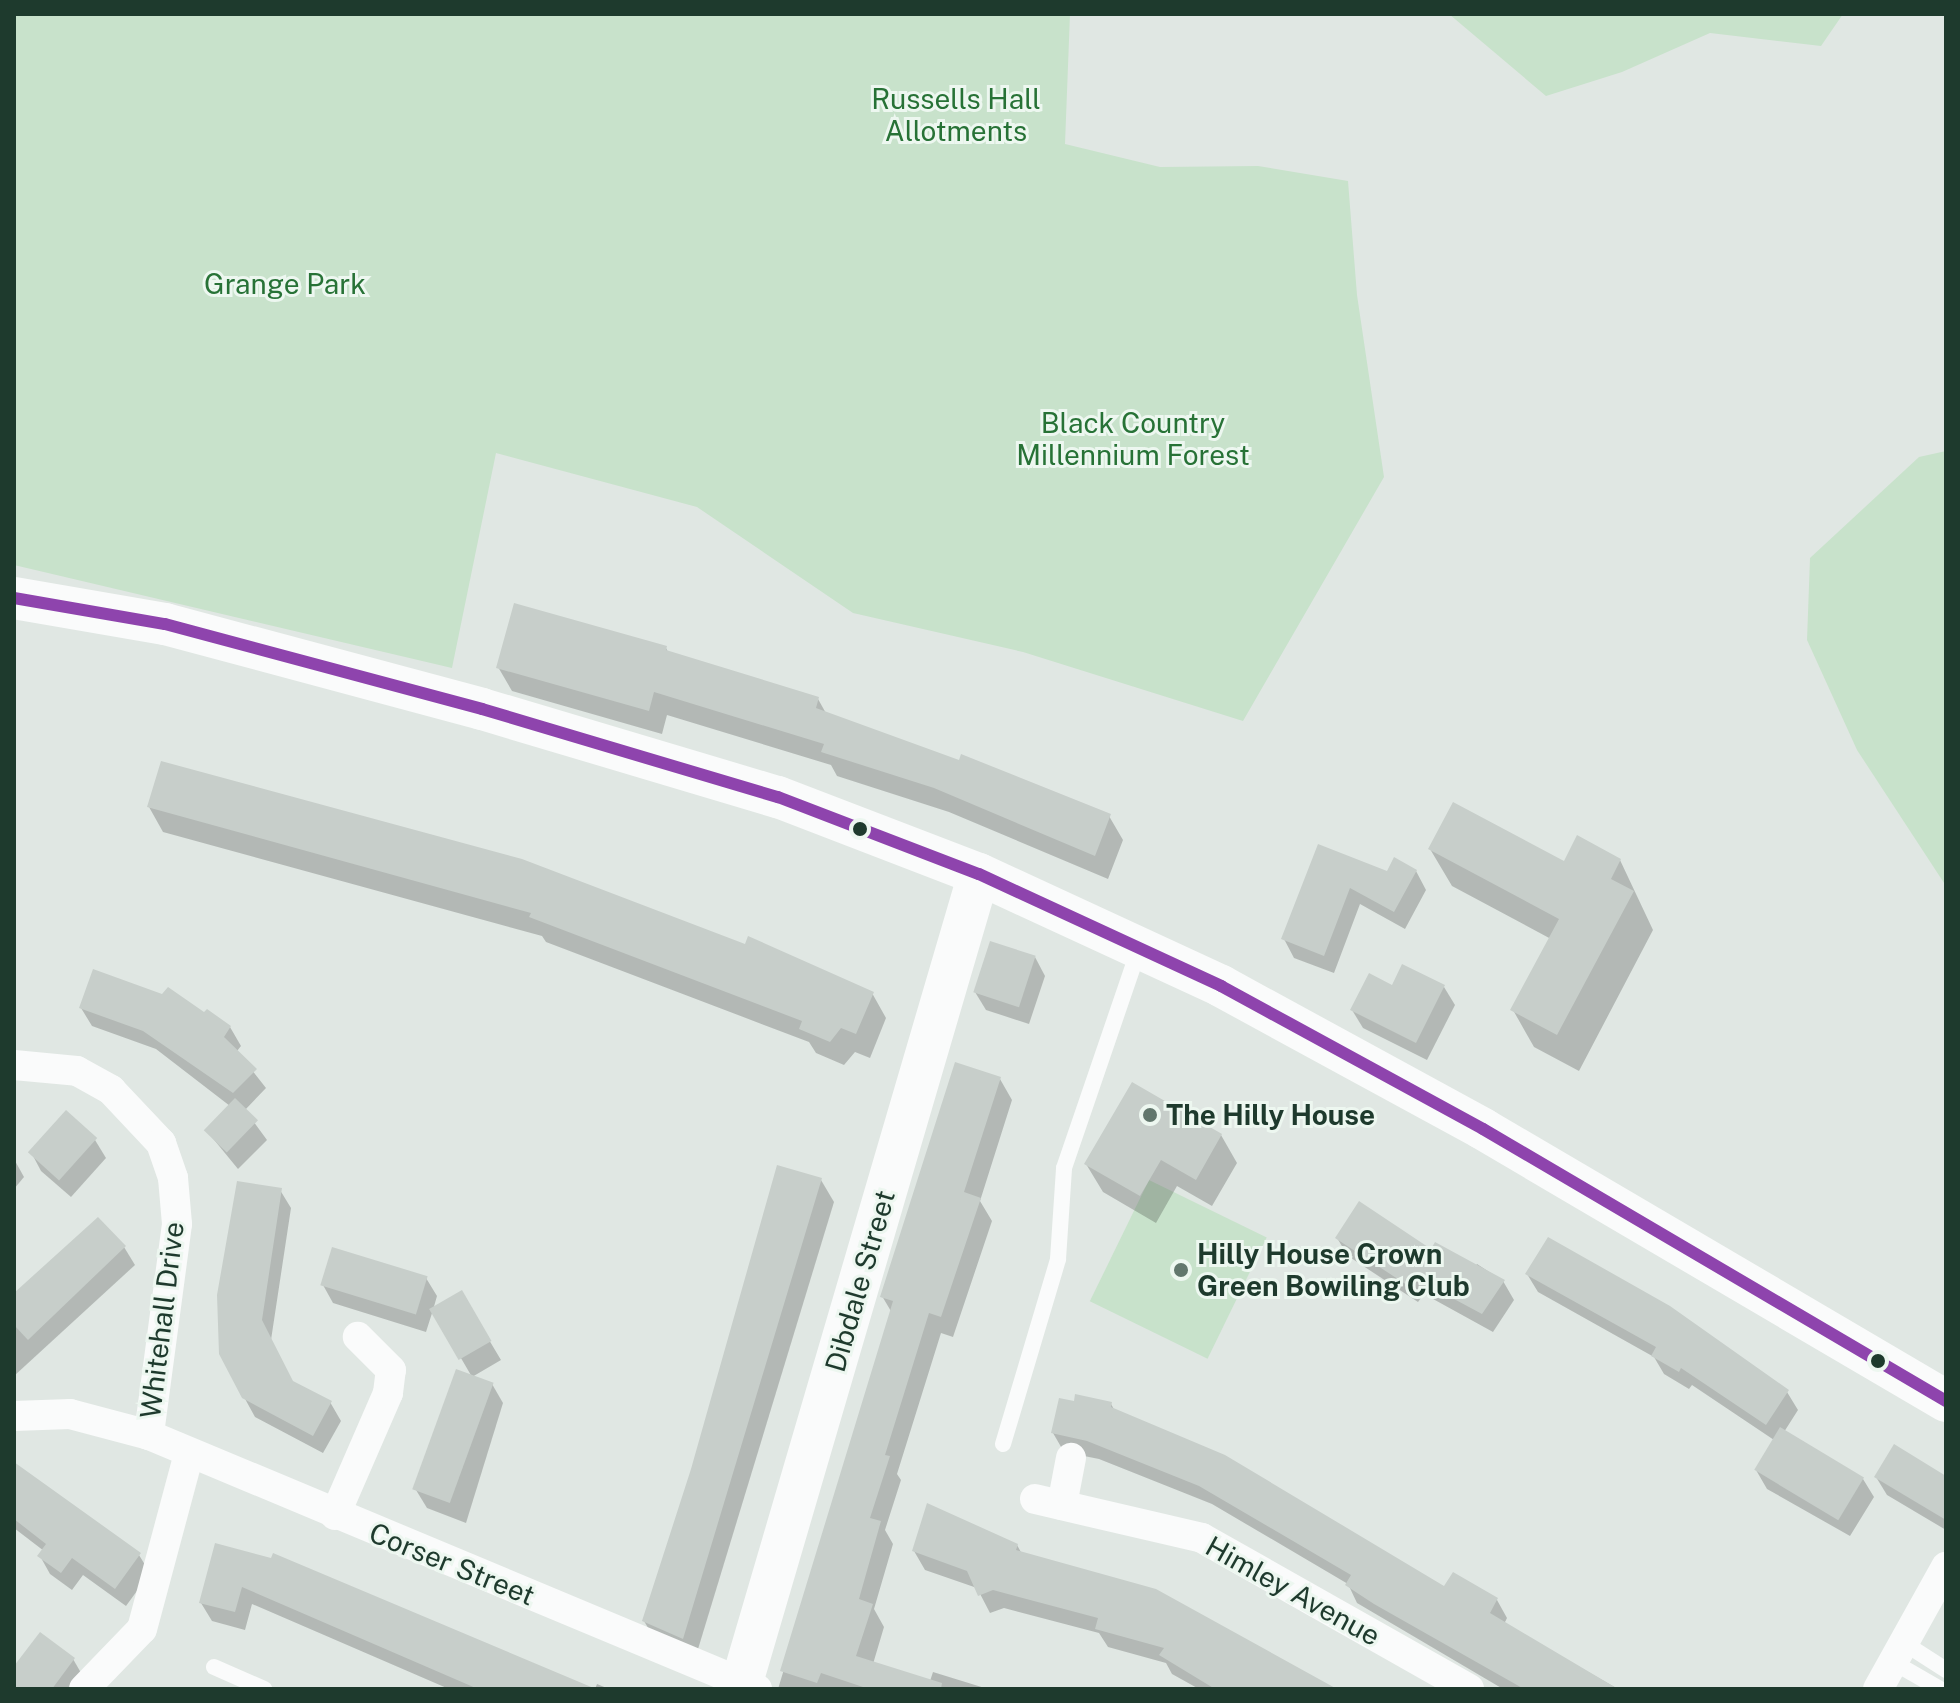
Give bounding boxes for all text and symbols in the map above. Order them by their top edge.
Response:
park label: Russells Hall Allotments [871,82,1041,148]
park label: Grange Park [204,267,366,301]
park label: Black Country Millennium Forest [1016,406,1250,472]
unlabelled marker [852,821,868,837]
place label: The Hilly House [1166,1098,1376,1132]
marker: The Hilly House [1141,1106,1159,1124]
street label: Dibdale Street [818,1186,902,1376]
street label: Whitehall Drive [133,1220,191,1420]
place label: Hilly House Crown Green Bowiling Club [1197,1237,1470,1303]
marker: Hilly House Crown Green Bowiling Club [1172,1261,1190,1279]
unlabelled marker [1870,1353,1886,1369]
street label: Corser Street [364,1516,540,1612]
street label: Himley Avenue [1200,1529,1386,1653]

